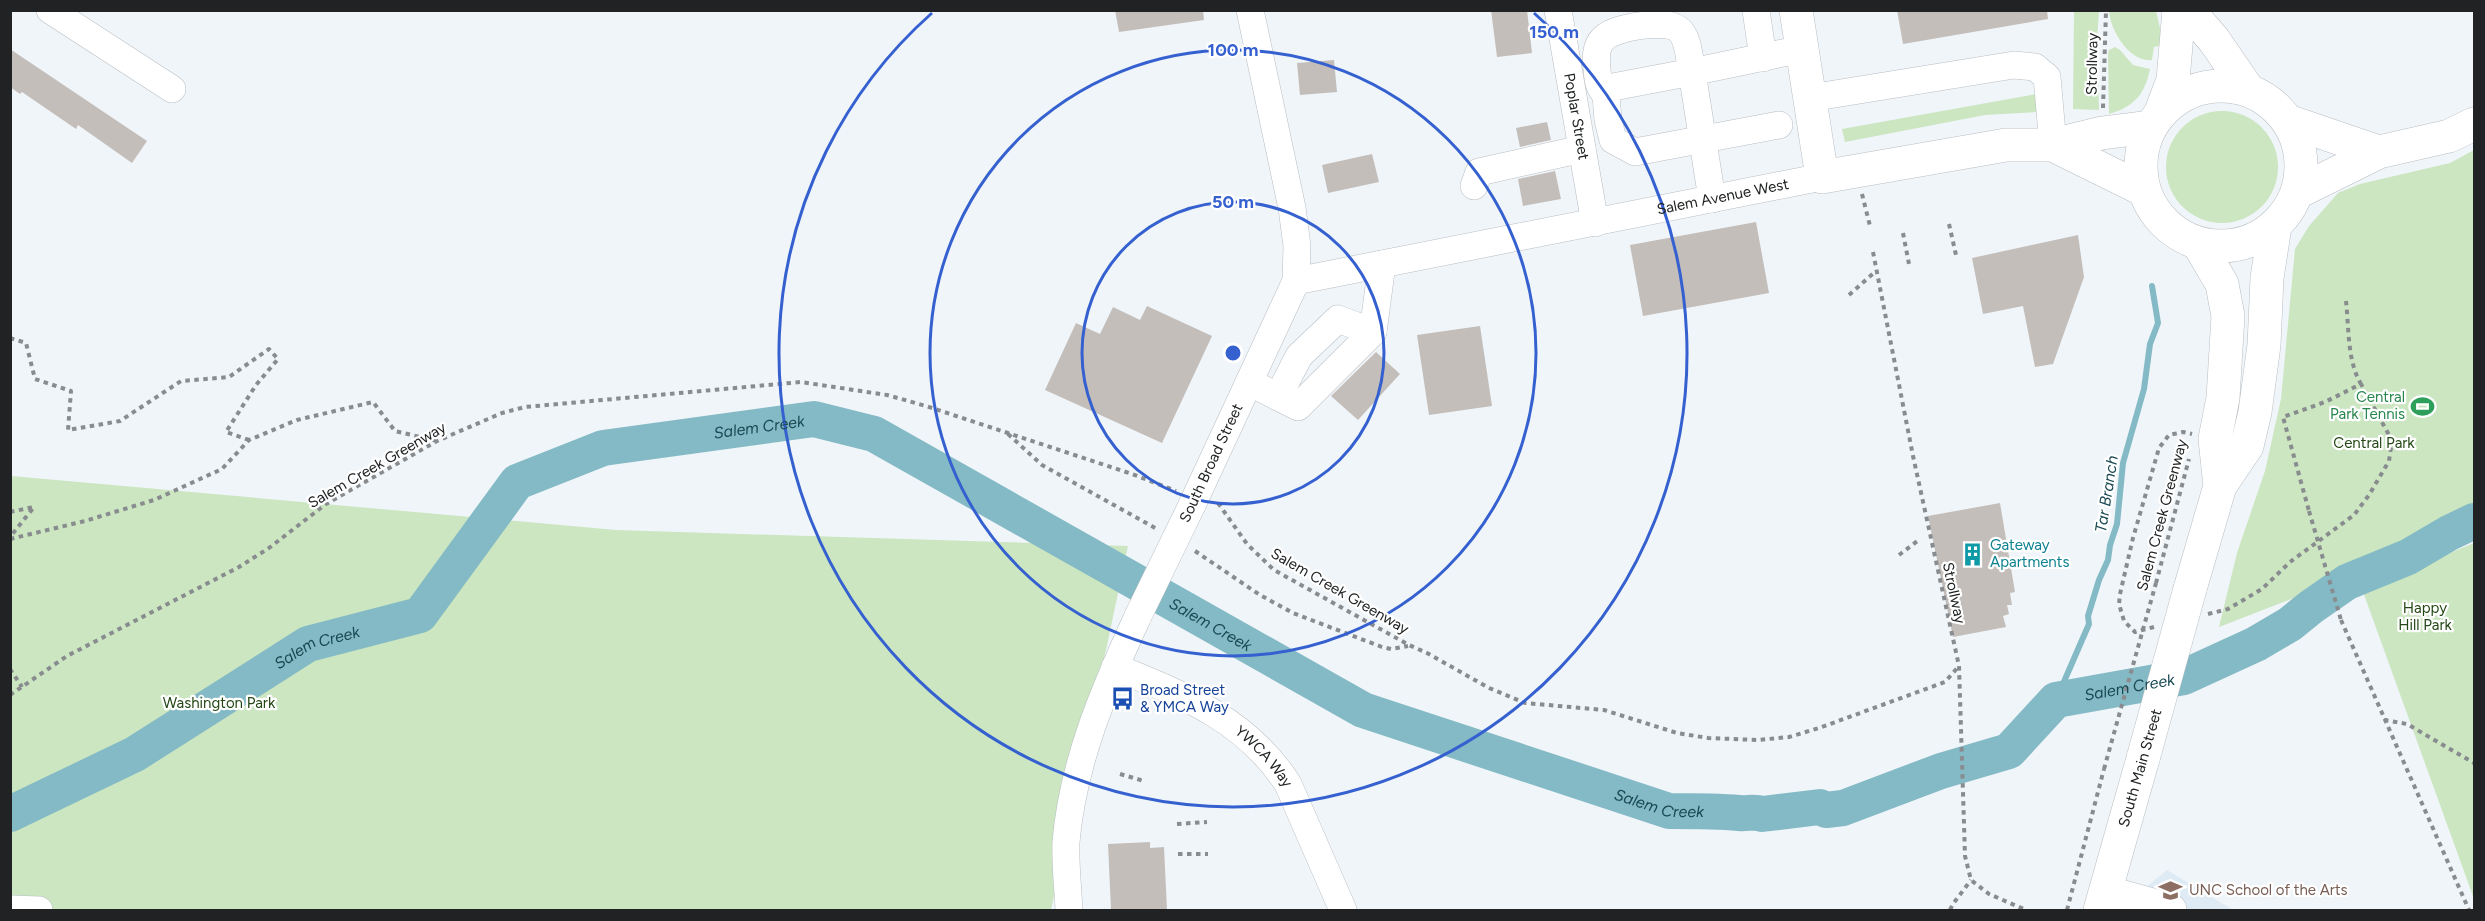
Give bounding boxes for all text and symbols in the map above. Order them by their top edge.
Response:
text: 150 m [1529,21,1579,43]
street label: Strollway [2082,33,2102,95]
text: 100 m [1208,39,1258,61]
street label: Poplar Street [1560,72,1593,162]
street label: Salem Avenue West [1655,175,1791,218]
text: 50 m [1212,191,1254,213]
centre of rings [1223,343,1243,363]
place label: Central Park Tennis [2330,388,2405,423]
sports icon: Central Park Tennis [2410,393,2436,419]
street label: South Broad Street [1176,400,1247,525]
water label: Salem Creek [713,411,807,443]
street label: Salem Creek Greenway [305,418,449,512]
park label: Central Park [2333,434,2415,452]
street label: Salem Creek Greenway [2133,437,2191,593]
water label: Tar Branch [2091,454,2122,534]
place label: Gateway Apartments [1990,536,2069,571]
building icon: Gateway Apartments [1959,541,1985,567]
street label: Salem Creek Greenway [1268,544,1412,638]
street label: Strollway [1939,561,1969,625]
water label: Salem Creek [1166,594,1256,656]
park label: Happy Hill Park [2398,599,2453,634]
water label: Salem Creek [271,622,363,673]
water label: Salem Creek [2083,670,2177,705]
place label: Broad Street & YMCA Way [1140,681,1229,716]
bus stop icon: Broad Street & YMCA Way [1109,686,1135,712]
park label: Washington Park [163,694,276,712]
street label: South Main Street [2115,707,2166,829]
street label: YWCA Way [1231,722,1297,791]
water label: Salem Creek [1612,785,1705,822]
school or university icon: UNC School of the Arts [2158,877,2184,903]
place label: UNC School of the Arts [2189,881,2348,899]

